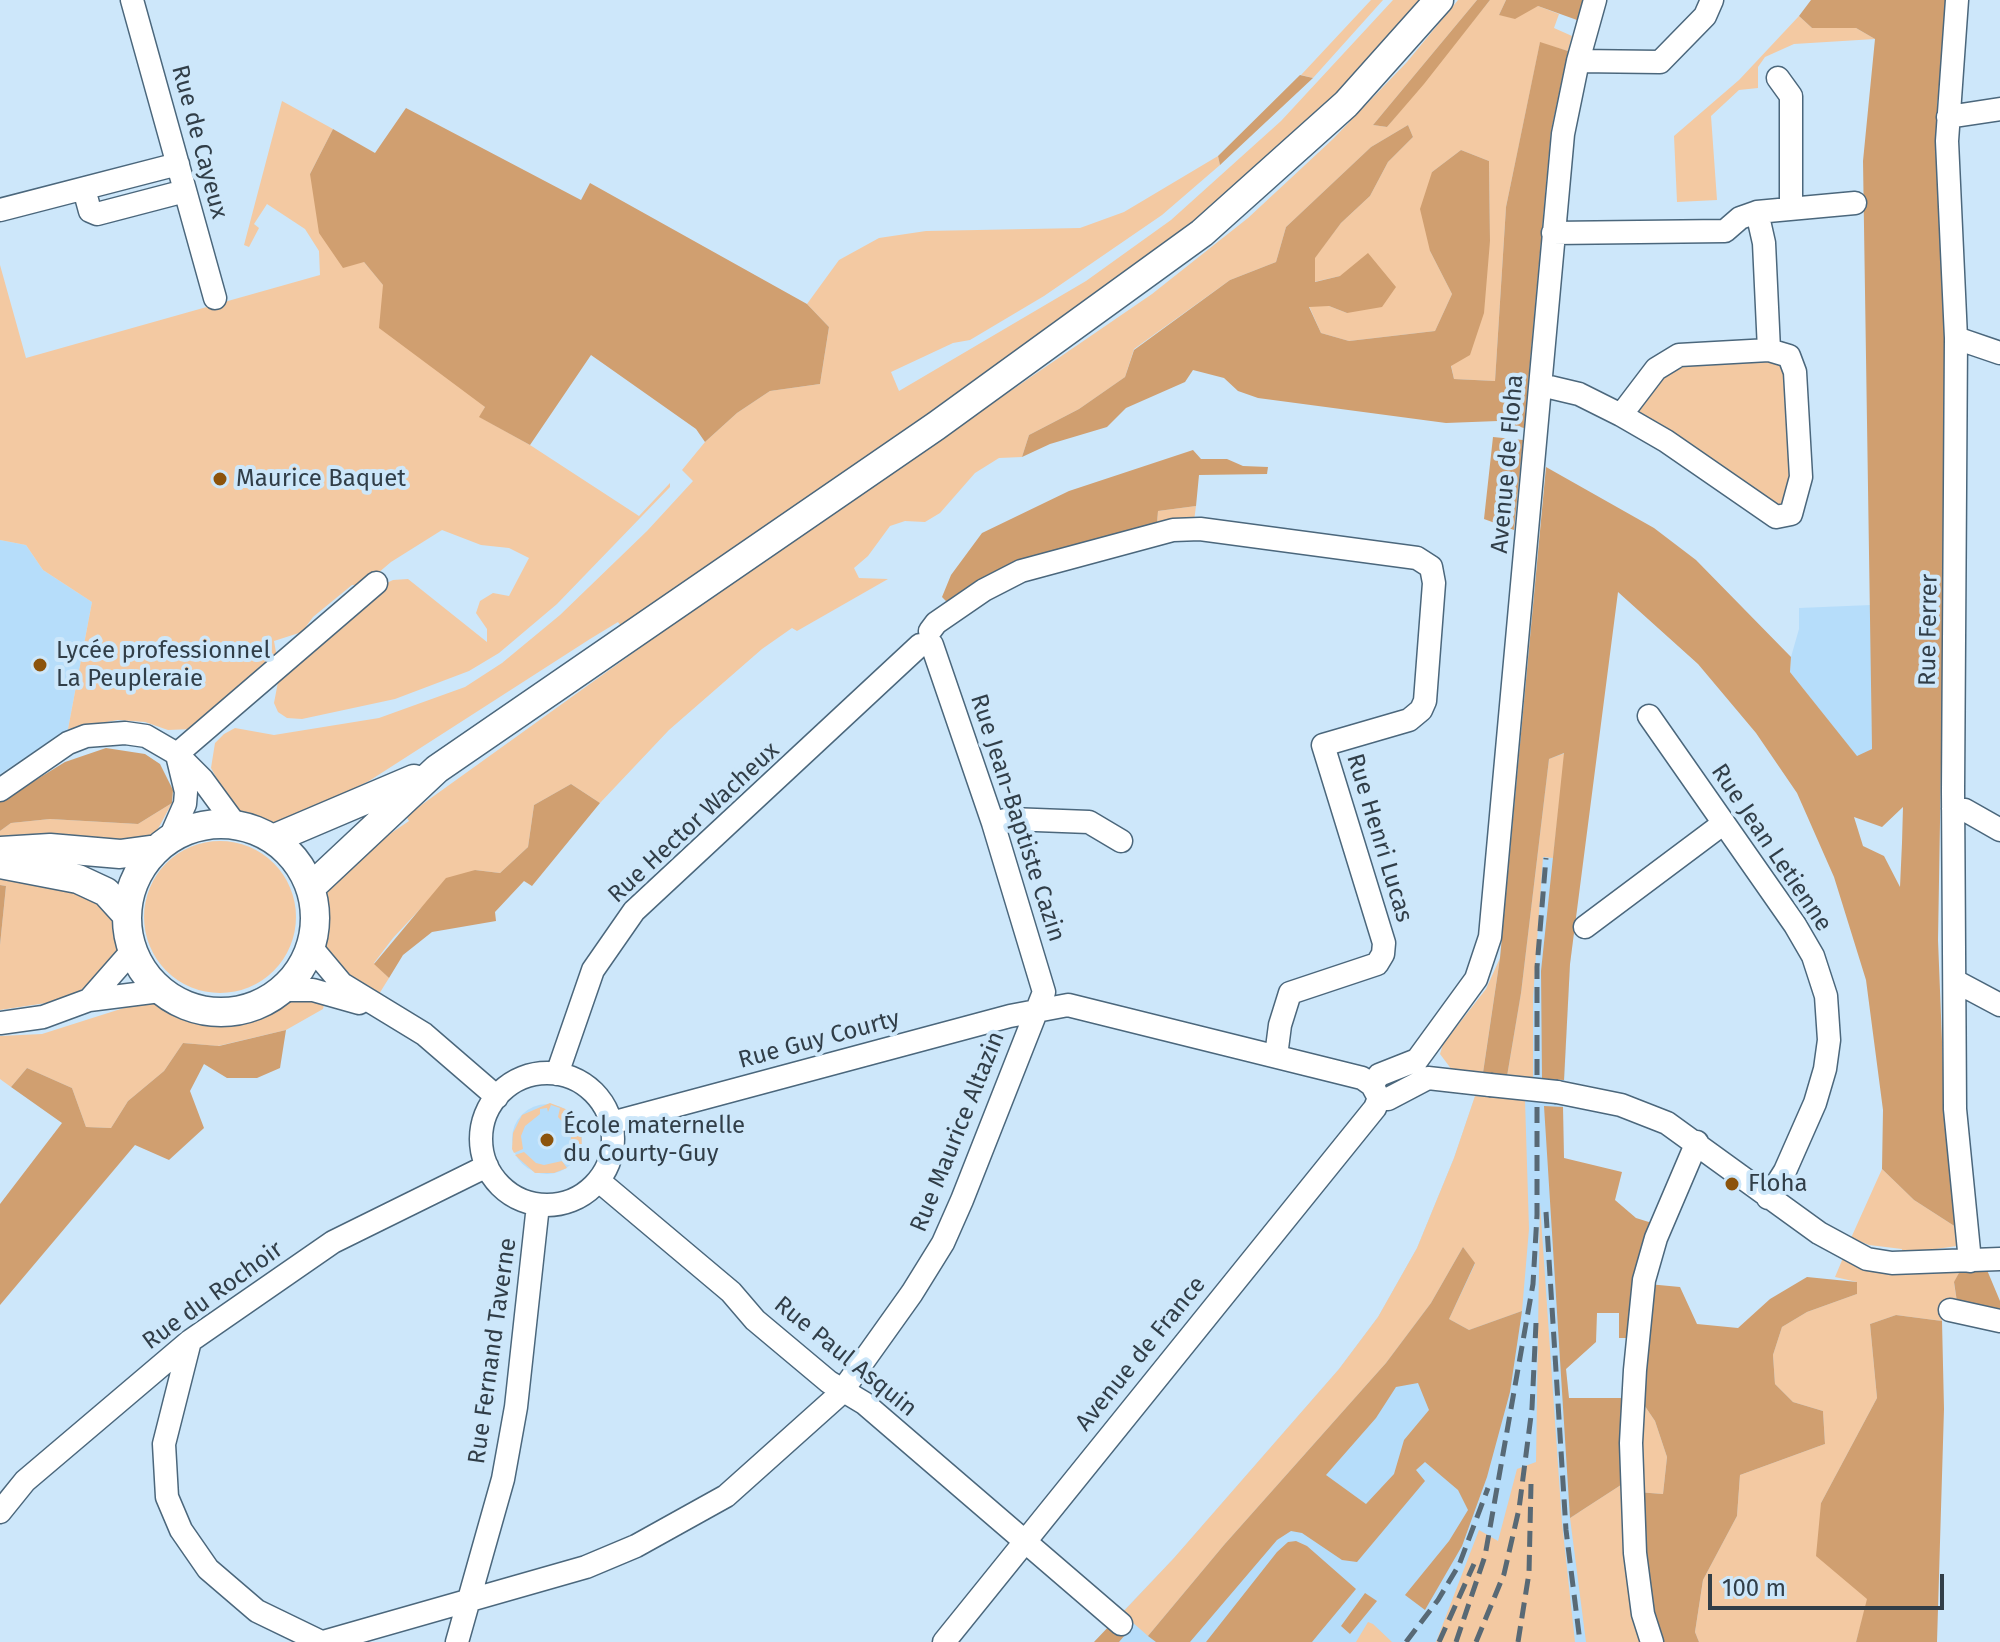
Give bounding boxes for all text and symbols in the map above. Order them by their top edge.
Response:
street label: Rue de Cayeux [165,62,233,222]
street label: Avenue de Floha [1486,373,1530,555]
place label: Maurice Baquet [236,465,406,493]
marker: Maurice Baquet [211,470,229,488]
street label: Rue Ferrer [1914,574,1944,686]
place label: Lycée professionnel La Peupleraie [56,637,270,693]
marker: Lycée professionnel La Peupleraie [31,656,49,674]
street label: Rue Jean-Baptiste Cazin [963,691,1071,945]
street label: Rue Hector Wacheux [603,736,785,910]
street label: Rue Henri Lucas [1340,750,1418,926]
street label: Rue Jean Letienne [1704,759,1838,937]
street label: Rue Guy Courty [735,1005,903,1075]
street label: Rue Maurice Altazin [905,1028,1011,1236]
place label: École maternelle du Courty-Guy [563,1112,745,1168]
marker: École maternelle du Courty-Guy [538,1131,556,1149]
place label: Floha [1748,1170,1808,1198]
marker: Floha [1723,1175,1741,1193]
street label: Rue du Rochoir [137,1235,289,1357]
street label: Rue Fernand Taverne [463,1236,523,1466]
street label: Avenue de France [1070,1271,1212,1437]
street label: Rue Paul Asquin [768,1291,922,1423]
scale bar [1712,1558,1948,1608]
text: 100 m [1722,1574,1786,1602]

